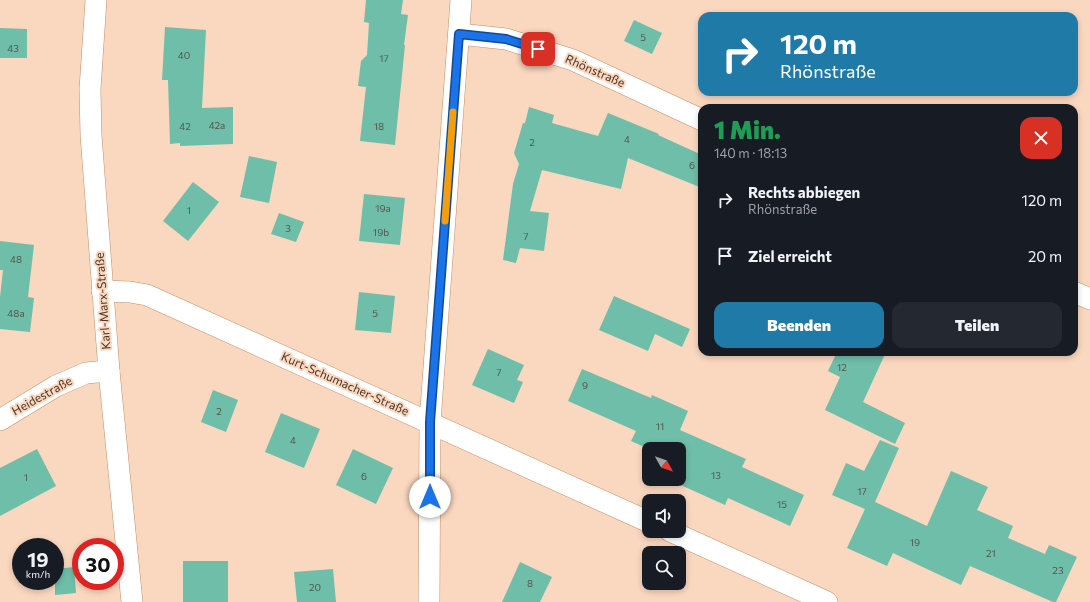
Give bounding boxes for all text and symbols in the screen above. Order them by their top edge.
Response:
text: 120 m [780,26,857,60]
icon: right [714,28,766,80]
house number: 5 [640,31,646,43]
pin [521,32,555,66]
icon: arrive [527,38,549,60]
house number: 43 [7,42,19,54]
house number: 40 [178,49,190,61]
street label: Rhönstraße [563,51,627,89]
house number: 17 [379,52,389,64]
text: Rhönstraße [780,60,876,82]
text: 1 Min. [714,115,781,144]
button: close [1020,117,1062,159]
house number: 42a [209,119,225,131]
house number: 42 [179,120,191,132]
house number: 18 [374,120,384,132]
house number: 4 [624,133,630,145]
house number: 2 [529,136,535,148]
text: 140 m · 18:13 [714,145,787,161]
house number: 6 [689,159,695,171]
text: Rechts abbiegen [748,183,860,201]
icon: right [714,189,736,211]
text: 120 m [1022,191,1062,209]
text: Rhönstraße [748,201,817,217]
house number: 19a [375,202,391,214]
house number: 1 [187,204,191,216]
house number: 3 [285,222,291,234]
house number: 19b [373,226,389,238]
house number: 7 [523,230,529,242]
icon: arrive [714,245,736,267]
text: Ziel erreicht [748,247,832,265]
text: 20 m [1028,247,1062,265]
street label: Karl-Marx-Straße [92,252,112,350]
house number: 48 [10,253,22,265]
button: Beenden [714,302,884,348]
button: Teilen [892,302,1062,348]
house number: 48a [7,307,25,319]
house number: 5 [372,307,378,319]
street label: Kurt-Schumacher-Straße [279,349,411,418]
house number: 12 [837,361,847,373]
house number: 7 [496,366,502,378]
street label: Heidestraße [9,373,74,417]
house number: 9 [582,379,588,391]
house number: 2 [216,405,222,417]
house number: 11 [656,420,664,432]
house number: 4 [290,434,296,446]
north arrow [642,442,686,486]
map controls [642,442,686,590]
house number: 13 [711,469,721,481]
house number: 6 [361,470,367,482]
house number: 1 [24,471,28,483]
position arrow [409,476,451,518]
house number: 17 [857,485,867,497]
button: sound [642,494,686,538]
house number: 15 [777,498,787,510]
house number: 19 [910,536,920,548]
speed limit sign: 30 [72,538,124,590]
button: search [642,546,686,590]
text: 19 [27,547,49,571]
house number: 21 [986,547,996,559]
house number: 23 [1052,564,1064,576]
text: km/h [26,568,50,580]
house number: 8 [527,577,533,589]
house number: 20 [309,581,321,593]

